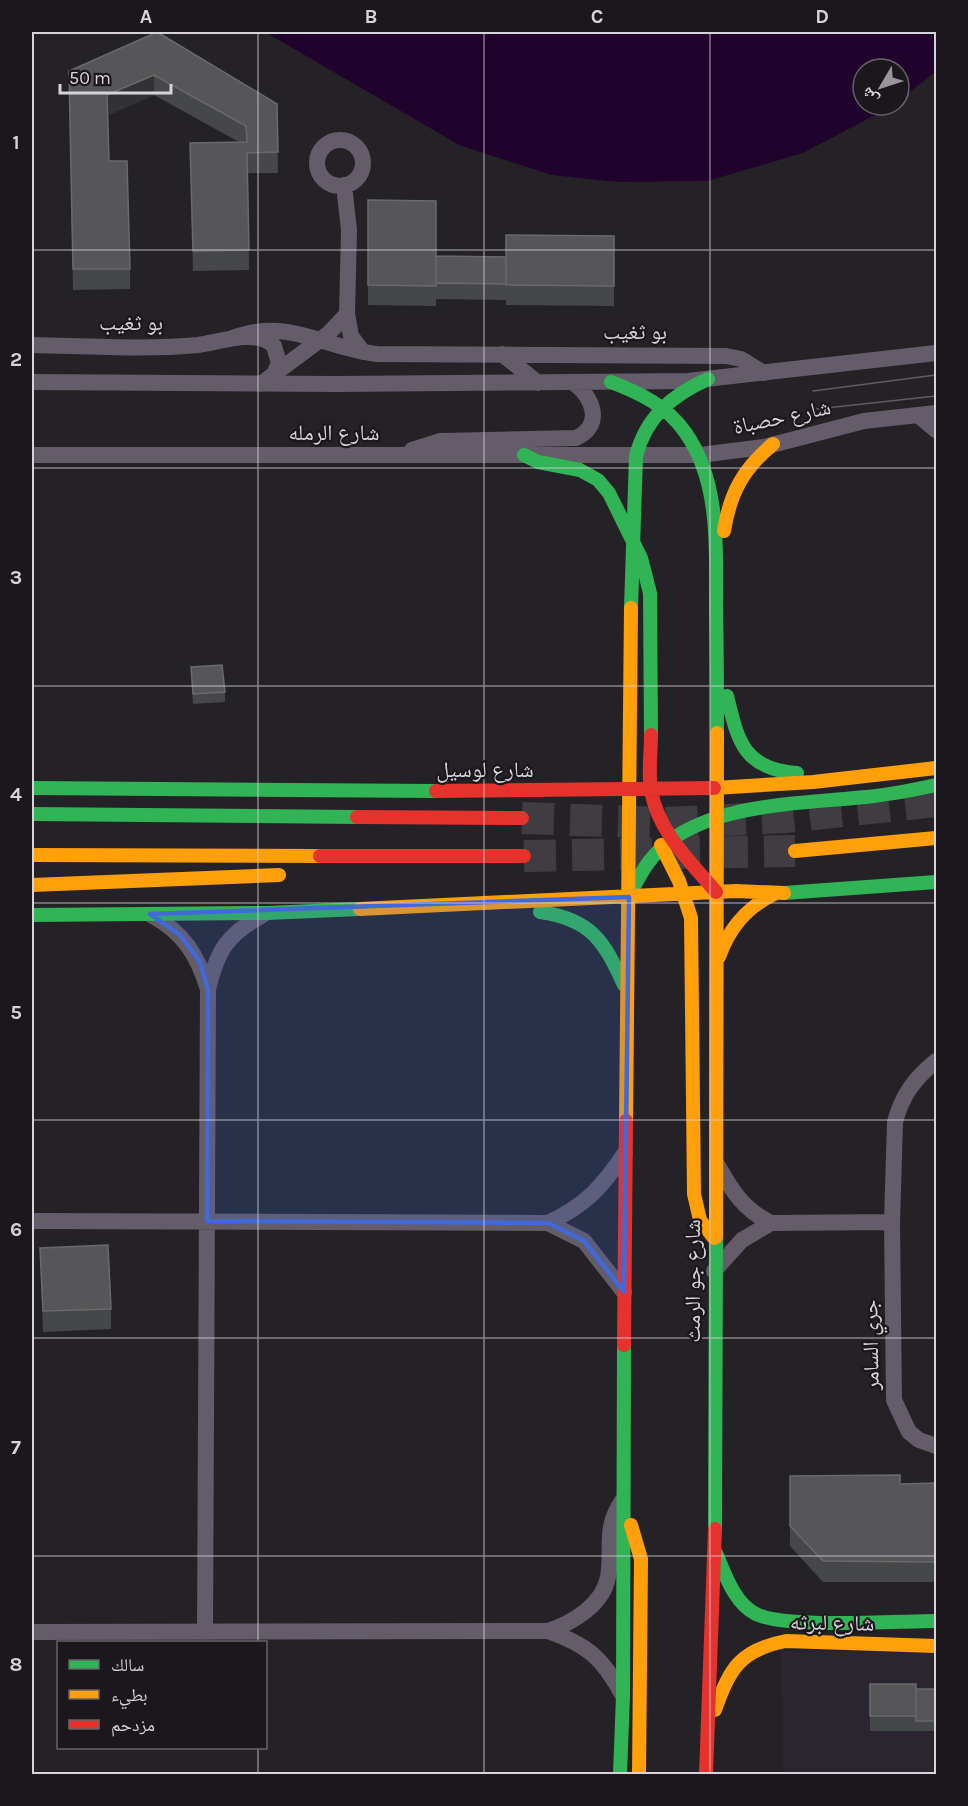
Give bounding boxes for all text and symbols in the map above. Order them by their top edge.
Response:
text: A [140,5,153,28]
text: B [365,5,377,28]
text: C [591,5,603,28]
text: D [815,5,829,28]
scale bar [60,57,171,95]
north arrow [851,57,911,117]
text: 50 m [69,67,111,89]
text: ش [857,84,882,109]
text: 1 [12,131,20,154]
street label: بو ثغيب [99,310,163,336]
street label: بو ثغيب [603,319,667,345]
text: 2 [10,348,22,371]
street label: شارع حصباة [731,394,833,440]
street label: شارع الرمله [288,420,380,446]
text: 3 [10,566,22,589]
street label: شارع لوسيل [436,757,534,783]
text: 4 [10,783,22,806]
text: 5 [10,1001,22,1024]
text: 6 [10,1218,22,1241]
street label: شارع جو الرمث [680,1219,706,1343]
street label: جري السامر [857,1299,888,1392]
text: 7 [11,1436,21,1459]
street label: شارع لبرثه [790,1609,874,1637]
legend [57,1641,267,1749]
text: 8 [10,1653,22,1676]
text: سالك [111,1654,144,1676]
text: بطيء [111,1684,148,1710]
text: مزدحم [111,1714,155,1737]

